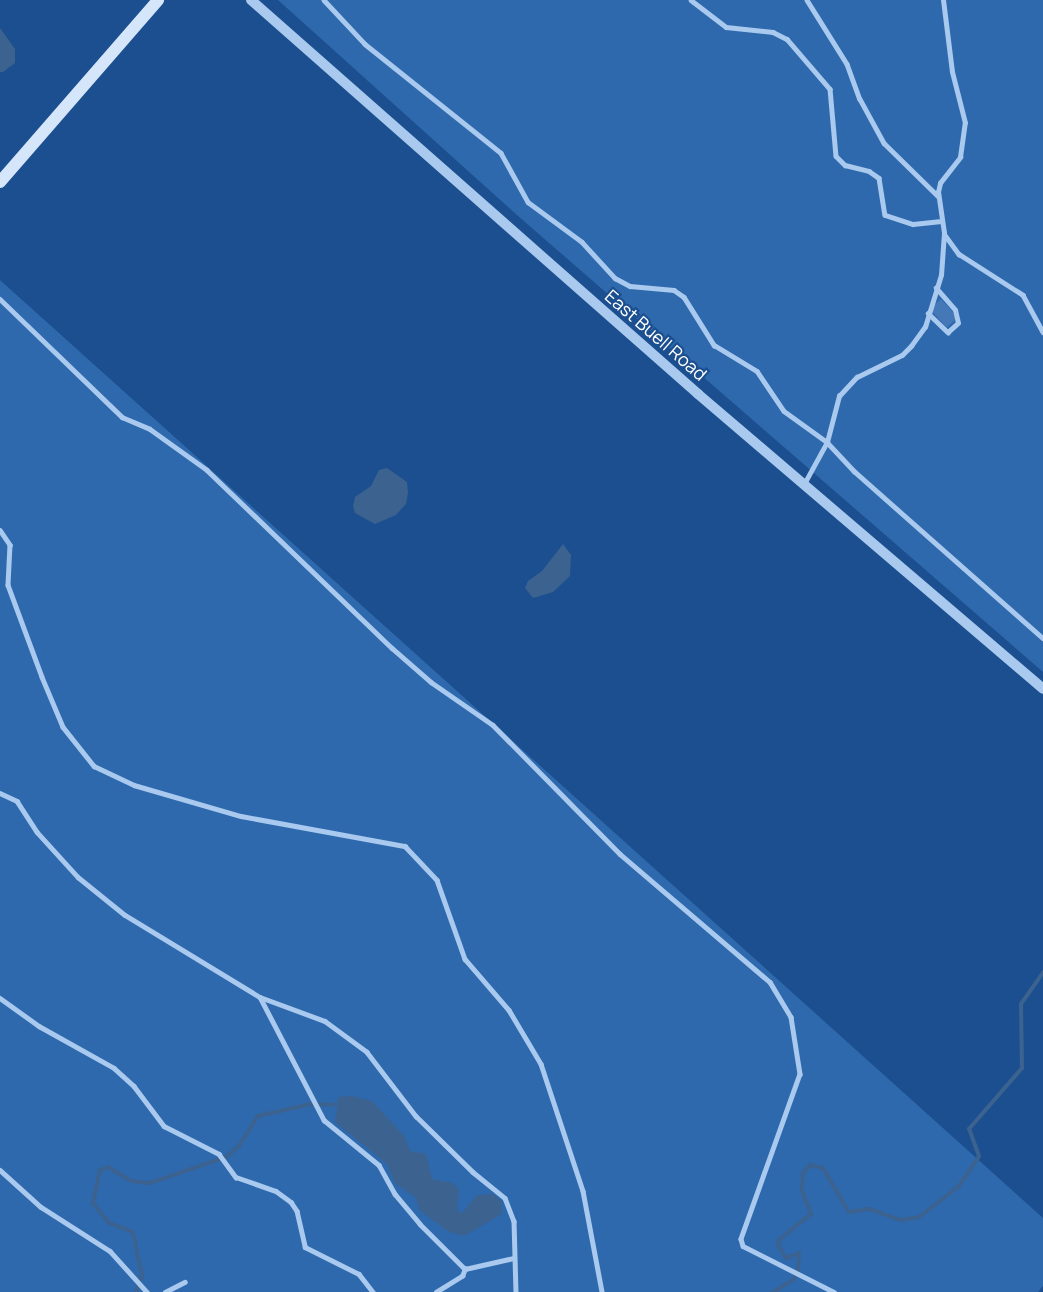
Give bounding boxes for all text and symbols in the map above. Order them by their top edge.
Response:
street label: East Buell Road [601,285,711,385]

